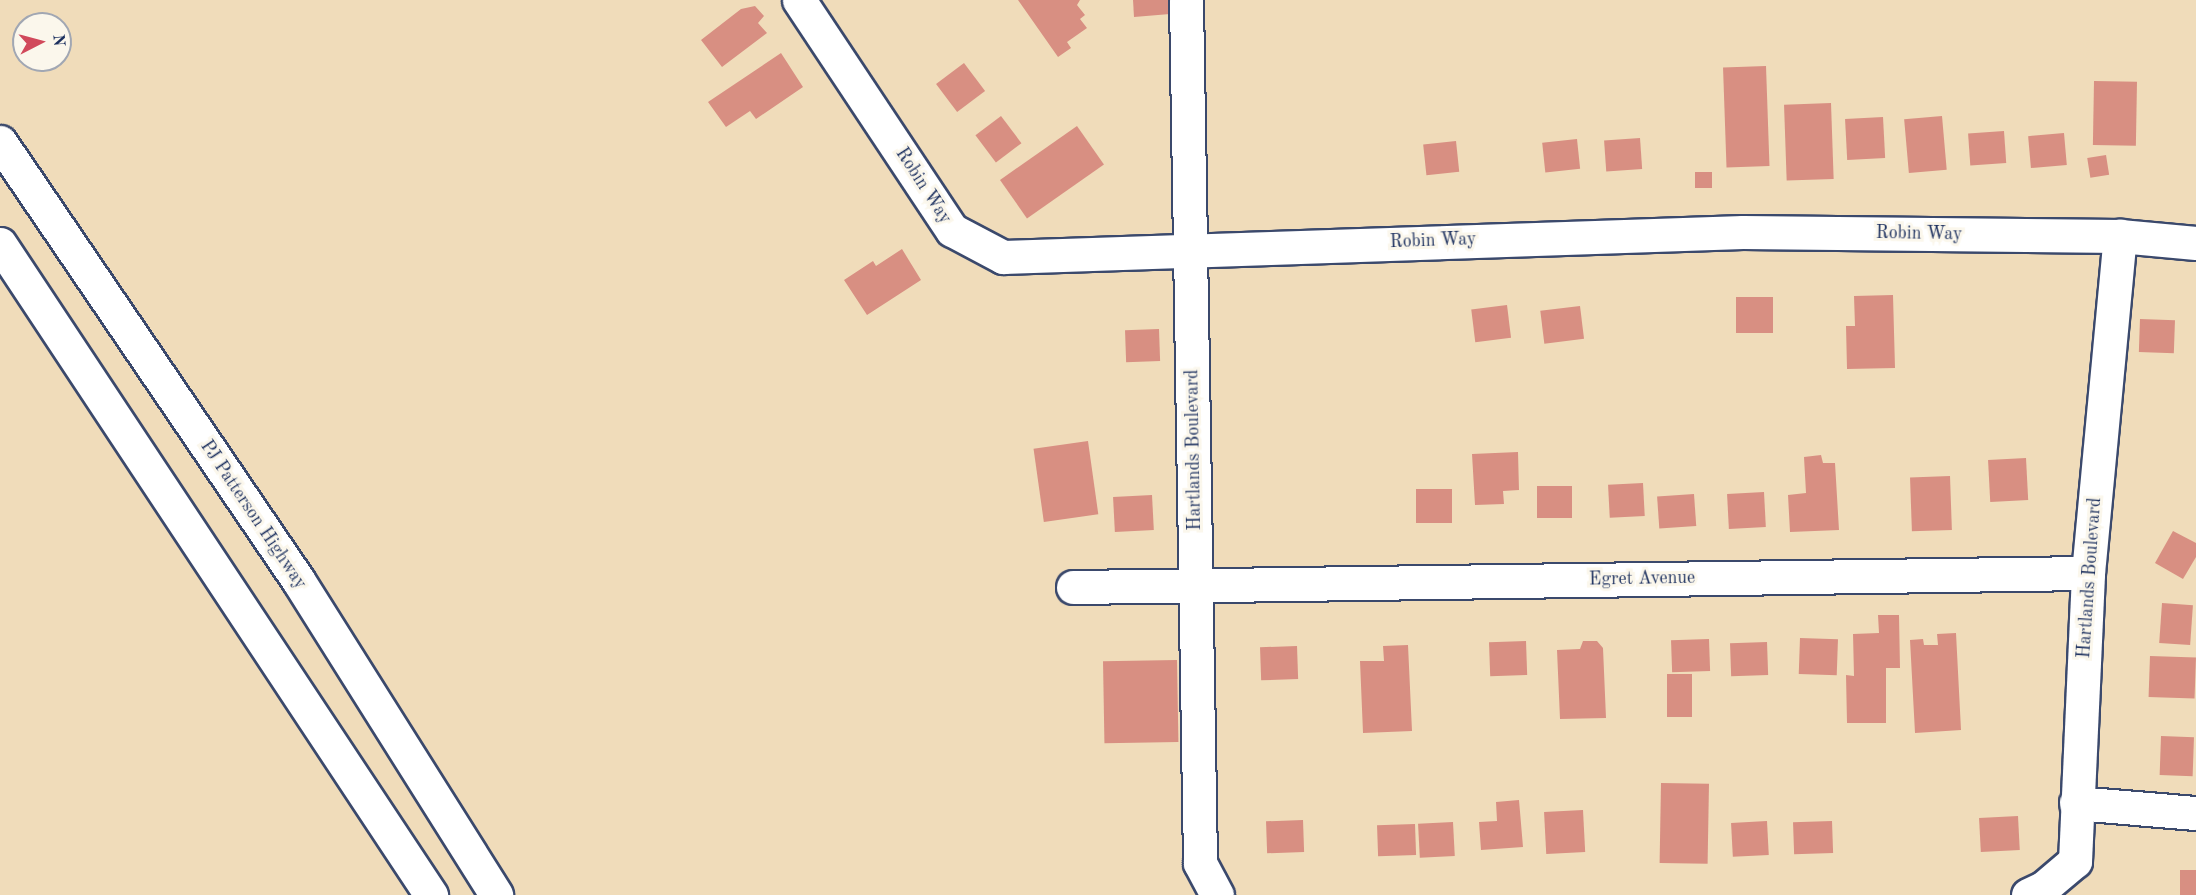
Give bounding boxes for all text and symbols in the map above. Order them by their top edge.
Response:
north arrow [12,12,72,72]
text: N [49,33,67,47]
street label: Robin Way [890,144,956,228]
street label: Robin Way [1876,222,1962,246]
street label: Robin Way [1389,229,1477,253]
street label: Hartlands Boulevard [1182,369,1206,531]
street label: PJ Patterson Highway [195,436,311,594]
street label: Hartlands Boulevard [2074,497,2106,659]
street label: Egret Avenue [1589,567,1695,591]

